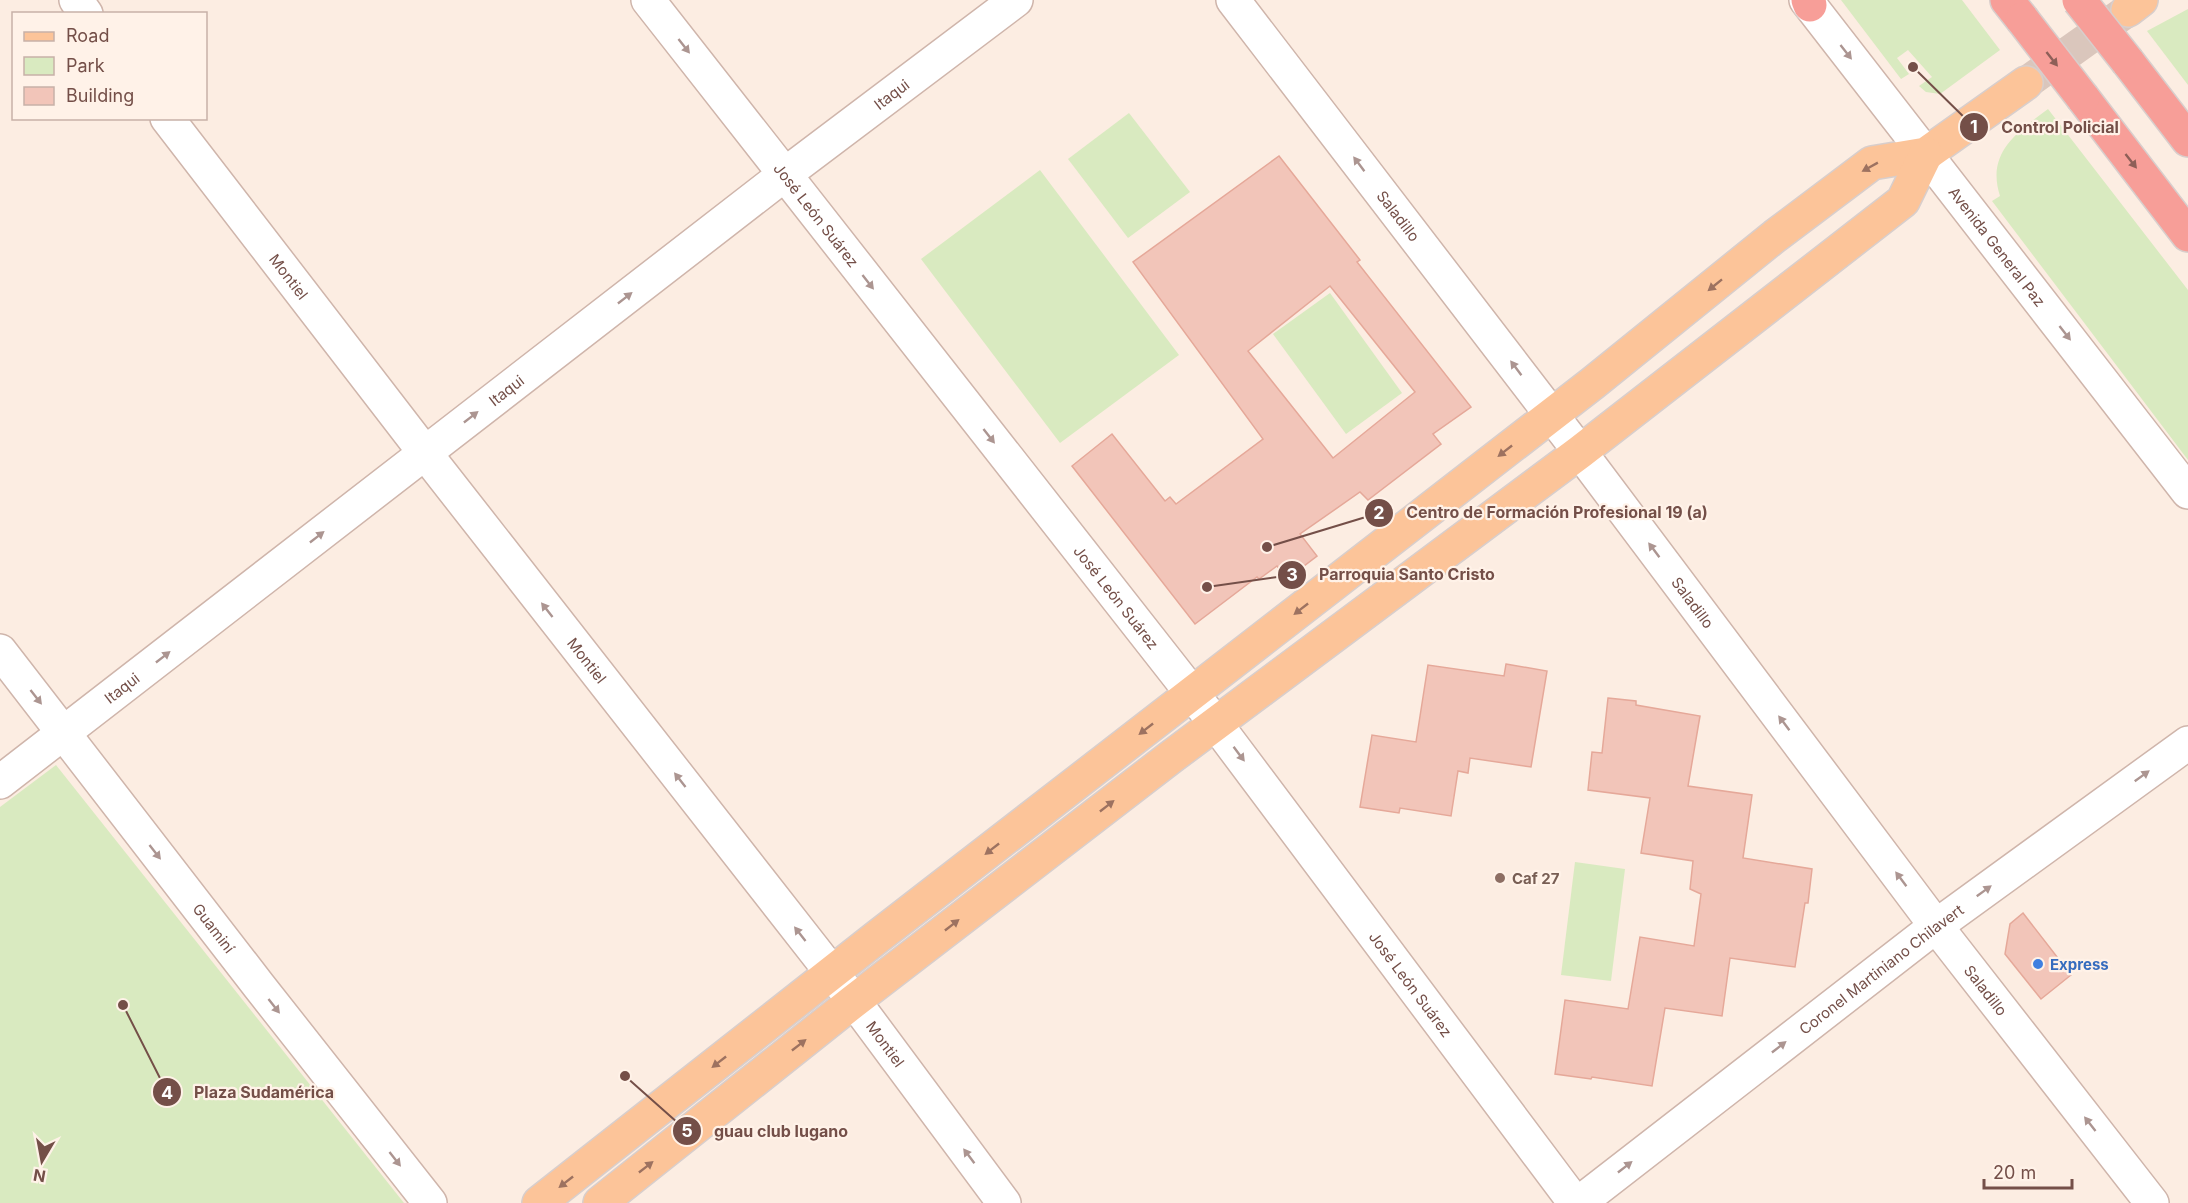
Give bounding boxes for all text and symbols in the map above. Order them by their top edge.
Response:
legend [12,12,207,120]
text: Road [66,25,109,46]
one-way arrow [677,38,690,54]
one-way arrow [1840,44,1852,59]
one-way arrow [2046,51,2058,66]
text: Park [66,55,105,76]
street label: Itaqui [870,75,913,113]
text: Building [66,85,134,106]
callout: Control Policial [1959,110,2131,144]
text: 1 [1970,116,1978,137]
text: Control Policial [2001,117,2119,137]
one-way arrow [2125,153,2138,169]
one-way arrow [1353,156,1365,171]
street label: José León Suárez [770,159,863,271]
one-way arrow [1861,162,1878,172]
street label: Avenida General Paz [1945,183,2050,310]
street label: Saladillo [1373,186,1424,245]
street label: Montiel [266,250,313,303]
one-way arrow [862,275,874,290]
one-way arrow [1707,278,1723,291]
one-way arrow [617,292,633,304]
one-way arrow [2058,325,2071,341]
one-way arrow [1510,361,1522,376]
street label: Itaqui [485,371,527,410]
one-way arrow [463,412,478,424]
one-way arrow [983,428,995,443]
one-way arrow [1497,444,1513,457]
callout: Centro de Formación Profesional 19 (a) [1364,496,1720,530]
text: 2 [1373,502,1385,523]
text: Centro de Formación Profesional 19 (a) [1406,502,1708,522]
one-way arrow [309,532,324,544]
street label: José León Suárez [1070,541,1163,653]
one-way arrow [1648,543,1660,559]
callout: Parroquia Santo Cristo [1277,558,1507,592]
text: 3 [1286,564,1298,585]
text: Parroquia Santo Cristo [1319,564,1495,584]
street label: Saladillo [1668,573,1718,632]
one-way arrow [542,603,554,618]
one-way arrow [1294,603,1310,615]
street label: Montiel [564,634,611,687]
one-way arrow [155,651,171,663]
street label: Itaqui [100,668,143,707]
one-way arrow [29,689,42,705]
one-way arrow [1777,715,1790,731]
one-way arrow [1138,723,1154,736]
one-way arrow [1233,746,1245,762]
one-way arrow [2133,770,2149,782]
one-way arrow [675,773,687,788]
one-way arrow [1099,801,1114,813]
one-way arrow [984,842,999,854]
one-way arrow [148,844,160,859]
place label: Caf 27 [1512,869,1560,888]
marker: Caf 27 [1493,871,1507,885]
one-way arrow [1895,871,1907,887]
one-way arrow [1977,885,1992,897]
street label: Guaminí [189,899,239,957]
street label: Coronel Martiniano Chilavert [1795,900,1967,1038]
one-way arrow [945,920,960,932]
one-way arrow [794,926,807,942]
street label: José León Suárez [1365,927,1456,1040]
place label: Express [2050,955,2109,974]
marker: Express [2031,957,2045,971]
street label: Saladillo [1960,961,2012,1019]
one-way arrow [268,998,281,1014]
street label: Montiel [862,1017,909,1070]
one-way arrow [791,1040,806,1052]
one-way arrow [1772,1042,1787,1054]
one-way arrow [711,1055,727,1068]
callout: Plaza Sudamérica [152,1075,346,1109]
text: 4 [161,1082,173,1103]
text: Plaza Sudamérica [194,1082,334,1102]
callout: guau club lugano [672,1114,860,1148]
one-way arrow [2084,1116,2096,1132]
text: 5 [681,1120,693,1141]
text: guau club lugano [714,1121,848,1141]
north arrow [12,1131,72,1191]
one-way arrow [964,1149,976,1164]
one-way arrow [388,1151,401,1166]
scale bar [1984,1152,2072,1190]
one-way arrow [638,1160,654,1173]
one-way arrow [1618,1162,1633,1174]
text: 20 m [1993,1162,2036,1183]
text: N [32,1165,47,1187]
one-way arrow [558,1176,574,1189]

